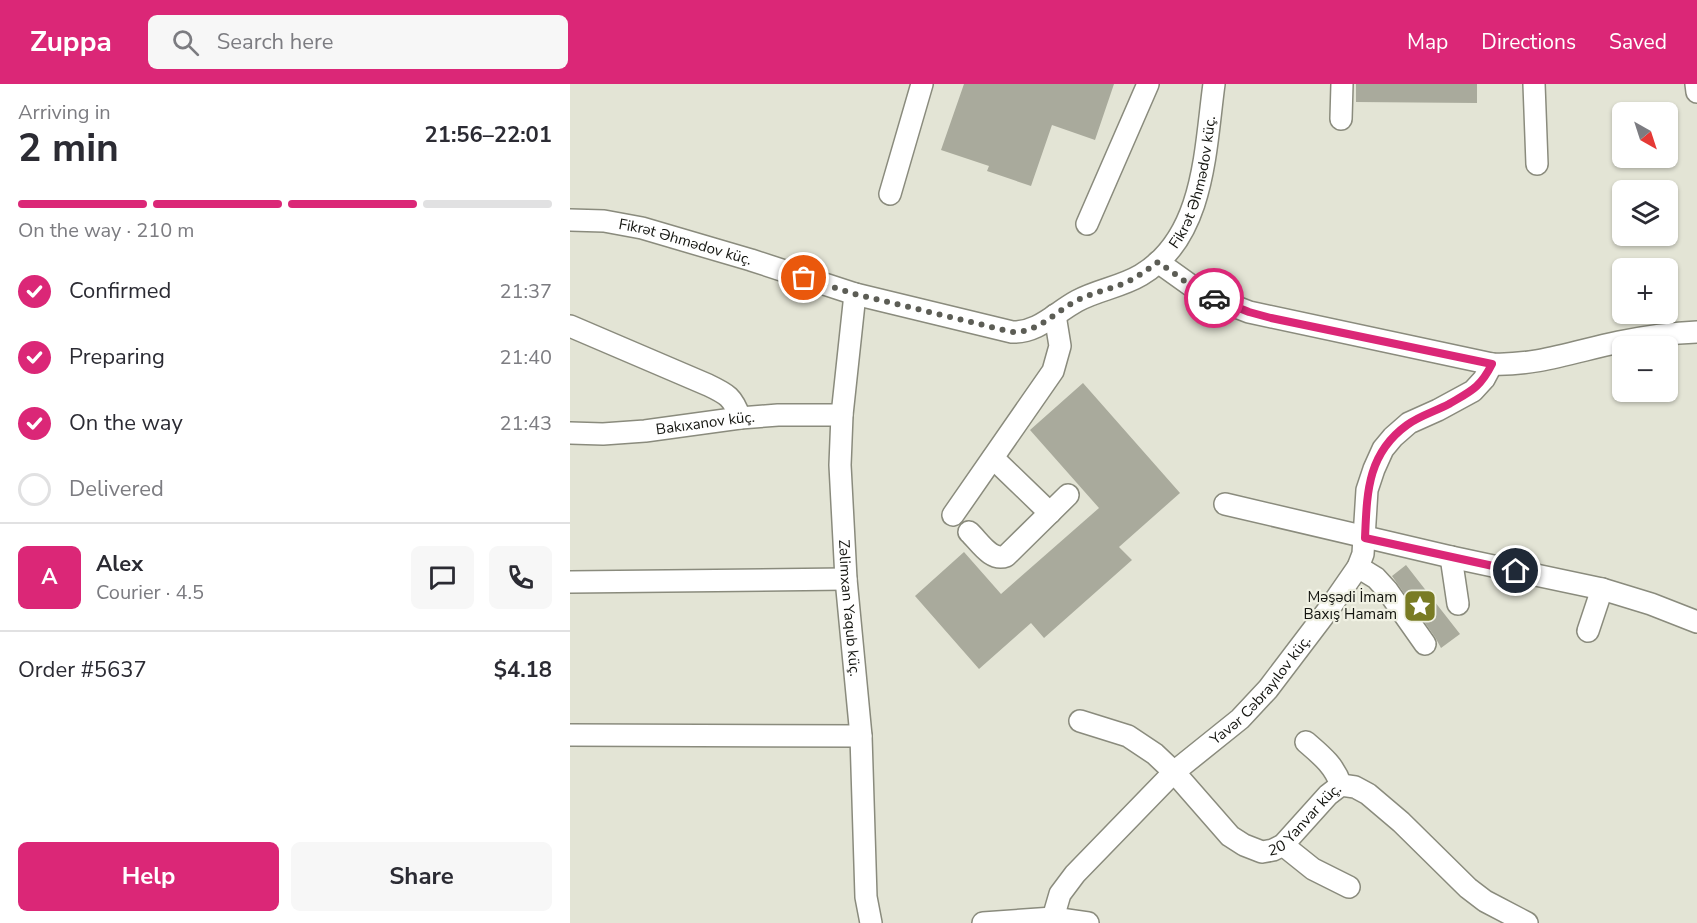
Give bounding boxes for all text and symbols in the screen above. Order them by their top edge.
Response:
search box [148,15,568,69]
text: Zuppa [30,23,112,61]
icon: search [169,26,202,59]
text: Search here [217,27,333,57]
text: Map [1407,28,1448,56]
text: Directions [1481,28,1576,56]
text: Saved [1609,28,1667,56]
text: Arriving in [18,99,111,126]
north arrow [1612,102,1678,168]
map controls [1612,102,1678,402]
street label: Fikrət Əhmədov küç. [1164,115,1220,252]
text: 21:56–22:01 [424,120,552,150]
text: 2 min [18,122,119,175]
button: layers [1612,180,1678,246]
street label: Fikrət Əhmədov küç. [617,214,754,270]
text: On the way · 210 m [18,217,194,244]
pin [778,252,829,303]
button: + [1612,258,1678,324]
icon: bag [787,261,820,294]
courier [1184,268,1244,328]
icon: check [18,275,51,308]
text: Confirmed [69,276,171,306]
text: 21:37 [499,278,552,305]
icon: car [1198,282,1231,315]
button: − [1612,336,1678,402]
icon: check [18,341,51,374]
text: Preparing [69,342,165,372]
text: 21:40 [499,344,552,371]
icon: check [18,407,51,440]
street label: Bakıxanov küç. [655,407,756,439]
text: On the way [69,408,183,438]
text: 21:43 [499,410,552,437]
text: Delivered [69,474,164,504]
street label: Zəlimxan Yaqub küç. [834,539,865,677]
pin [1490,545,1541,596]
button: chat [411,546,474,609]
button: phone [489,546,552,609]
text: Alex [96,549,143,579]
icon: home [1499,554,1532,587]
text: A [41,562,58,592]
text: Courier · 4.5 [96,579,204,606]
place label: Məşədi İmam Baxış Hamam [1303,587,1397,624]
place icon: Məşədi İmam Baxış Hamam [1402,588,1438,624]
street label: Yavər Cəbrayılov küç. [1205,631,1315,750]
text: Order #5637 [18,655,147,685]
text: $4.18 [494,655,552,685]
street label: 20 Yanvar küç. [1267,778,1345,861]
button: Help [18,842,279,911]
button: Share [291,842,552,911]

